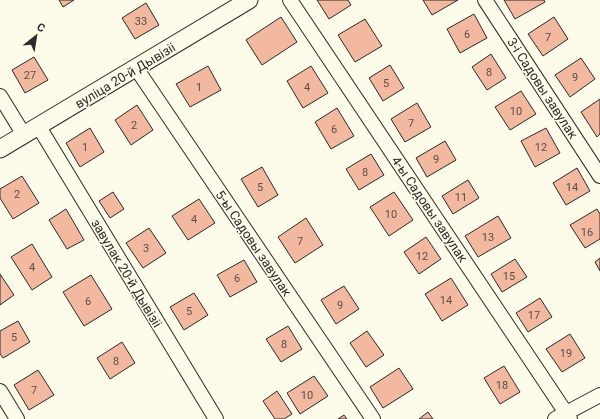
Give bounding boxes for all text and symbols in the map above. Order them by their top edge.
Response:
house number: 33 [135,15,147,28]
north arrow [16,16,56,56]
text: С [34,20,47,35]
house number: 6 [464,28,470,41]
house number: 7 [545,31,551,44]
street label: 3-і Садовы завулак [504,35,581,142]
street label: вуліца 20-й Дывізіі [72,40,178,111]
house number: 8 [486,66,492,79]
house number: 27 [24,69,36,82]
house number: 9 [572,71,578,84]
house number: 5 [383,77,389,90]
house number: 1 [196,81,202,94]
house number: 4 [304,81,310,94]
house number: 10 [510,105,522,118]
house number: 7 [408,117,414,130]
house number: 2 [131,119,137,132]
house number: 6 [331,123,337,136]
house number: 1 [82,141,88,154]
house number: 12 [535,141,547,154]
house number: 9 [433,153,439,166]
street label: 4-ы Садовы завулак [389,154,471,265]
house number: 8 [362,166,368,179]
house number: 5 [257,181,263,194]
house number: 14 [566,181,578,194]
house number: 2 [14,188,20,201]
street label: 5-ы Садовы завулак [213,188,295,299]
house number: 11 [455,191,467,204]
house number: 10 [385,208,397,221]
house number: 4 [191,213,197,226]
street label: завулак 20-й Дывізіі [88,216,165,330]
house number: 16 [581,226,593,239]
house number: 13 [482,231,494,244]
house number: 7 [297,235,303,248]
house number: 3 [143,242,149,255]
house number: 12 [416,250,428,263]
house number: 4 [29,261,35,274]
house number: 15 [503,270,515,283]
house number: 6 [234,272,240,285]
house number: 14 [440,294,452,307]
house number: 6 [85,295,91,308]
house number: 9 [337,299,343,312]
house number: 5 [186,305,192,318]
house number: 17 [528,309,540,322]
house number: 5 [11,331,17,344]
house number: 8 [281,338,287,351]
house number: 19 [560,347,572,360]
house number: 8 [113,355,119,368]
house number: 18 [496,379,508,392]
house number: 7 [31,384,37,397]
house number: 10 [301,389,313,402]

